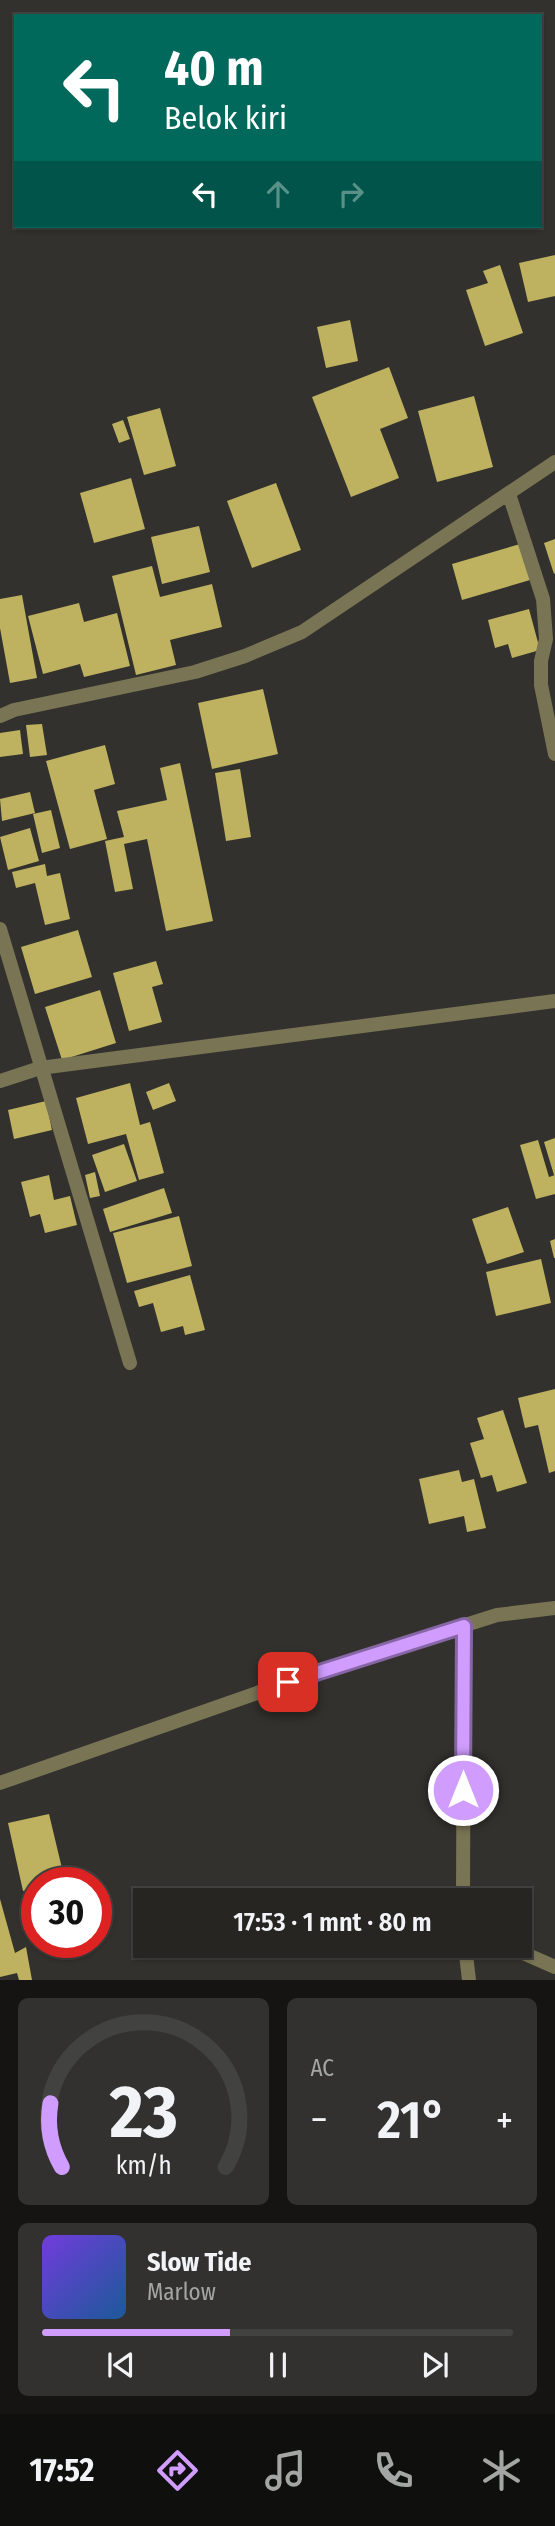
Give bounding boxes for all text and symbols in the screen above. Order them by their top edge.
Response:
text: 40 m [164,39,264,98]
icon: left [49,42,140,133]
text: Belok kiri [164,99,287,137]
icon: left [186,175,224,213]
icon: ahead [259,175,297,213]
icon: right [332,175,370,213]
pin [258,1652,318,1712]
icon: arrive [269,1663,307,1701]
position arrow [426,1753,500,1827]
speed limit sign: 30 [21,1867,112,1958]
text: 17:53 · 1 mnt · 80 m [233,1907,432,1938]
text: AC [311,2054,334,2082]
text: 23 [108,2070,177,2157]
text: 21° [377,2089,446,2152]
text: − [311,2097,328,2143]
text: + [496,2097,513,2143]
text: km/h [115,2151,171,2181]
text: Slow Tide [147,2247,251,2278]
text: Marlow [147,2278,216,2306]
icon: previous [102,2346,140,2384]
icon: pause [259,2346,297,2384]
icon: next [416,2346,454,2384]
icon: directions [153,2446,202,2495]
icon: music [261,2446,310,2495]
icon: phone [369,2446,418,2495]
icon: climate [477,2446,526,2495]
text: 17:52 [29,2451,94,2489]

